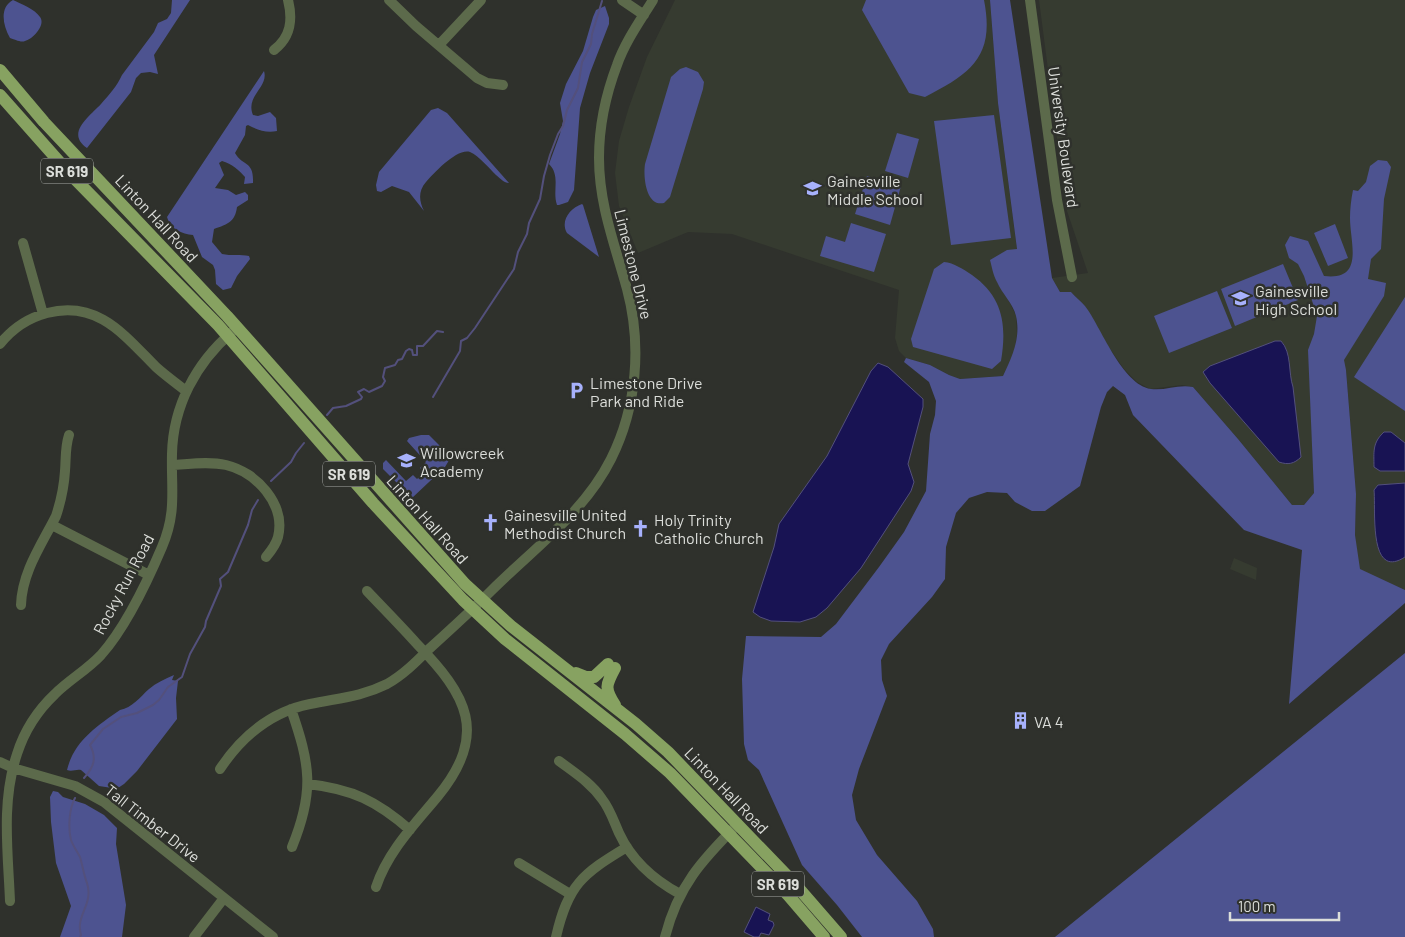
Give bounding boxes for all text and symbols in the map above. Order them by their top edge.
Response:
street label: University Boulevard [1045,65,1083,209]
road number: SR 619 [41,158,93,184]
street label: Linton Hall Road [112,170,202,266]
place label: Gainesville Middle School [827,171,923,208]
school or university icon: Gainesville Middle School [803,179,823,199]
street label: Limestone Drive [611,207,657,321]
place label: Gainesville High School [1255,281,1337,318]
school or university icon: Gainesville High School [1231,289,1251,309]
place label: Limestone Drive Park and Ride [590,373,703,410]
parking icon: Limestone Drive Park and Ride [566,381,586,401]
place label: Willowcreek Academy [420,443,504,480]
school or university icon: Willowcreek Academy [396,451,416,471]
road number: SR 619 [323,462,375,486]
street label: Linton Hall Road [383,471,473,567]
place label: Gainesville United Methodist Church [504,505,627,542]
place label: Holy Trinity Catholic Church [654,510,764,547]
church icon: Gainesville United Methodist Church [480,513,500,533]
church icon: Holy Trinity Catholic Church [630,518,650,538]
street label: Rocky Run Road [89,531,157,637]
building icon: VA 4 [1010,711,1030,731]
place label: VA 4 [1034,712,1064,731]
street label: Linton Hall Road [681,743,773,837]
street label: Tall Timber Drive [102,780,204,866]
road number: SR 619 [752,872,804,896]
scale bar [1230,890,1339,922]
text: 100 m [1238,897,1276,915]

